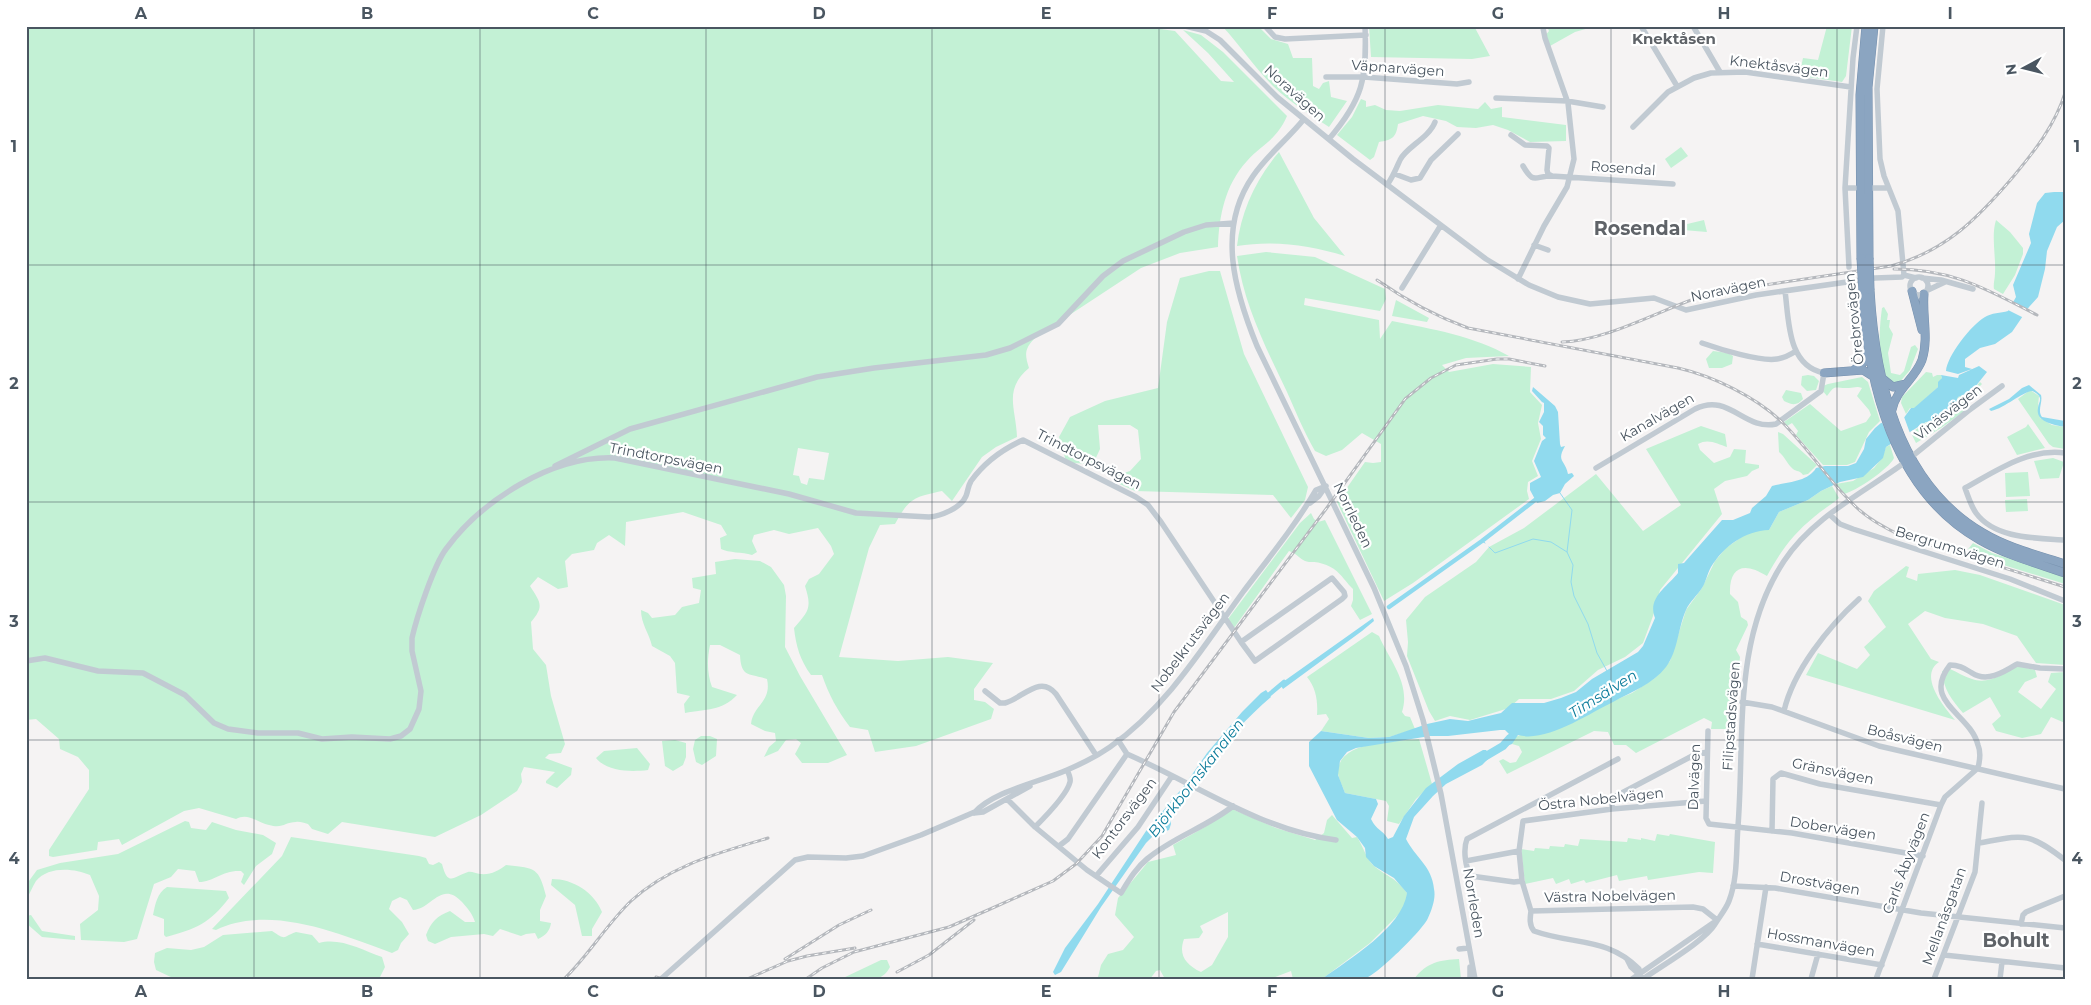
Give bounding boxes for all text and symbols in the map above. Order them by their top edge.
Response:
text: A [134,4,148,23]
text: B [361,4,373,23]
text: C [587,4,599,23]
text: D [812,4,826,23]
text: E [1041,4,1051,23]
text: F [1267,4,1277,23]
text: G [1492,4,1504,23]
text: H [1718,4,1730,23]
text: I [1947,4,1953,23]
district label: Knektåsen [1632,29,1716,48]
north arrow [1998,42,2048,92]
street label: Knektåsvägen [1729,51,1829,81]
street label: Väpnarvägen [1351,56,1445,80]
street label: Noravägen [1261,61,1329,125]
text: N [2001,63,2021,76]
text: 1 [11,137,17,156]
text: 1 [2074,137,2080,156]
street label: Rosendal [1590,157,1656,179]
district label: Rosendal [1594,217,1686,240]
street label: Noravägen [1689,272,1767,306]
street label: Örebrovägen [1840,272,1868,366]
text: 2 [9,374,19,393]
text: 2 [2072,374,2082,393]
street label: Vinäsvägen [1911,380,1985,444]
street label: Kanalvägen [1617,389,1697,445]
street label: Trindtorpsvägen [1034,425,1144,493]
street label: Trindtorpsvägen [608,438,724,478]
street label: Norrleden [1329,479,1377,551]
street label: Bergrumsvägen [1893,522,2007,572]
street label: Nobelkrutsvägen [1147,588,1233,696]
text: 3 [8,612,19,631]
text: 3 [2071,612,2082,631]
street label: Filipstadsvägen [1718,661,1744,771]
water label: Timsälven [1565,665,1641,722]
water label: Björkbornskanalen [1144,715,1248,841]
street label: Boåsvägen [1865,720,1945,756]
street label: Dalvägen [1684,743,1704,811]
street label: Gränsvägen [1790,754,1876,788]
street label: Kontorsvägen [1087,774,1161,862]
street label: Östra Nobelvägen [1537,783,1665,815]
street label: Carls Åbyvägen [1877,809,1934,917]
street label: Dobervägen [1789,812,1877,844]
text: 4 [8,849,20,868]
text: 4 [2071,849,2083,868]
street label: Mellanåsgatan [1918,864,1970,968]
street label: Norrleden [1459,867,1489,939]
street label: Drostvägen [1778,867,1862,899]
street label: Västra Nobelvägen [1544,886,1676,906]
street label: Hossmanvägen [1766,924,1876,960]
district label: Bohult [1982,929,2050,952]
text: A [134,982,148,1001]
text: B [361,982,373,1001]
text: C [587,982,599,1001]
text: D [812,982,826,1001]
text: E [1041,982,1051,1001]
text: F [1267,982,1277,1001]
text: G [1492,982,1504,1001]
text: H [1718,982,1730,1001]
text: I [1947,982,1953,1001]

